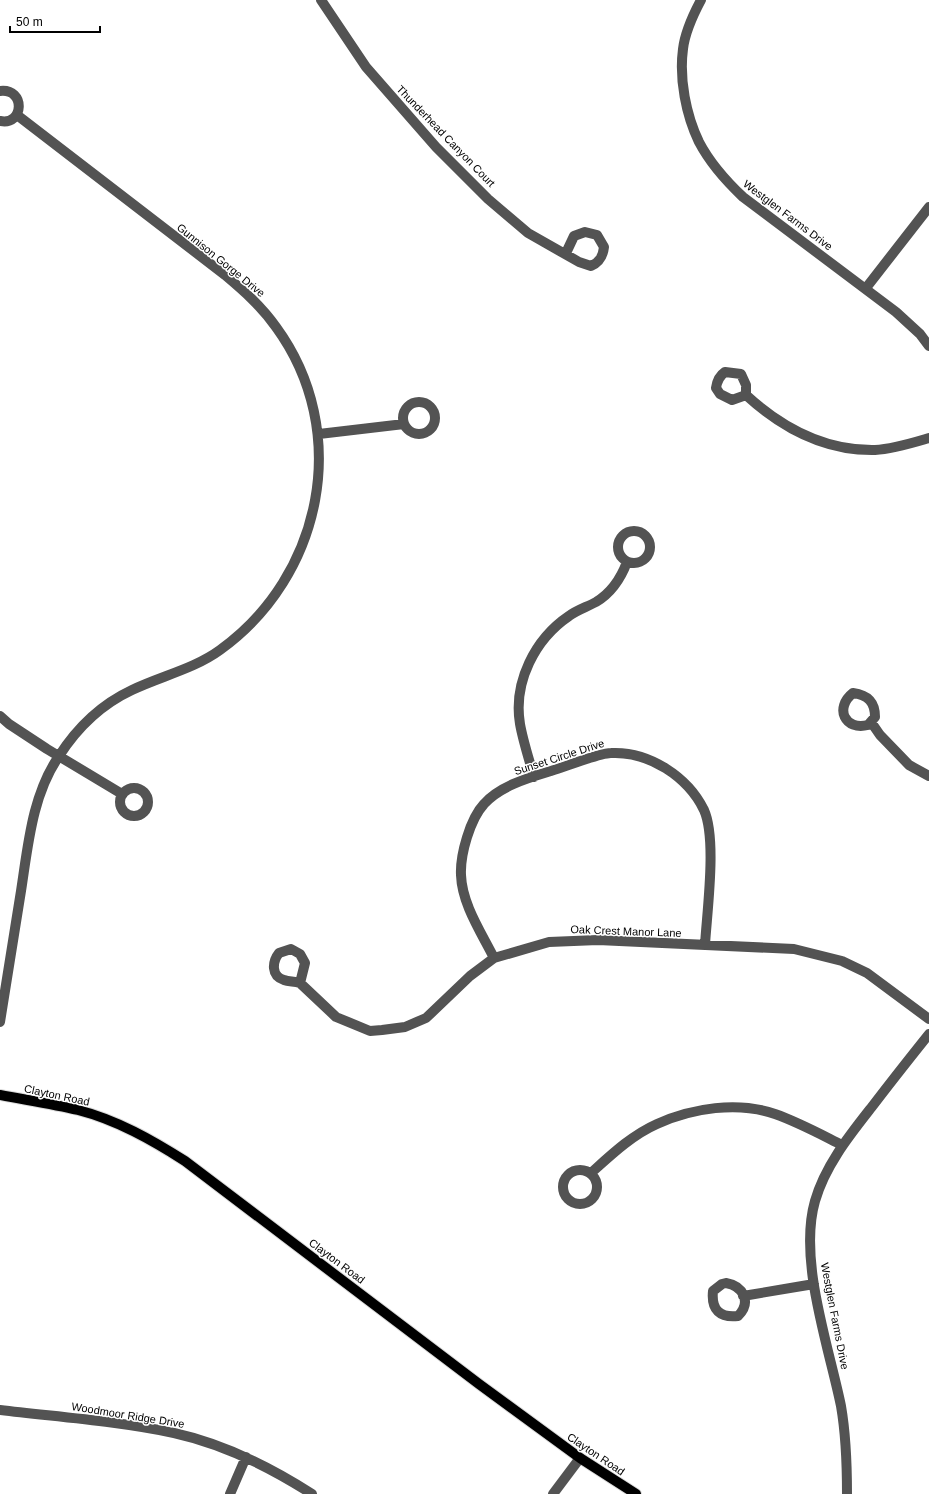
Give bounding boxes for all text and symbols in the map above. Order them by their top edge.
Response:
scale bar [10,8,100,34]
text: 50 m [16,15,43,29]
street label: Thunderhead Canyon Court [394,83,498,189]
street label: Westglen Farms Drive [741,178,835,252]
street label: Gunnison Gorge Drive [175,221,267,299]
street label: Sunset Circle Drive [512,737,606,777]
street label: Oak Crest Manor Lane [570,923,682,939]
street label: Clayton Road [23,1082,91,1108]
street label: Clayton Road [307,1236,367,1286]
street label: Westglen Farms Drive [819,1262,851,1370]
street label: Woodmoor Ridge Drive [71,1400,185,1430]
street label: Clayton Road [565,1430,627,1478]

